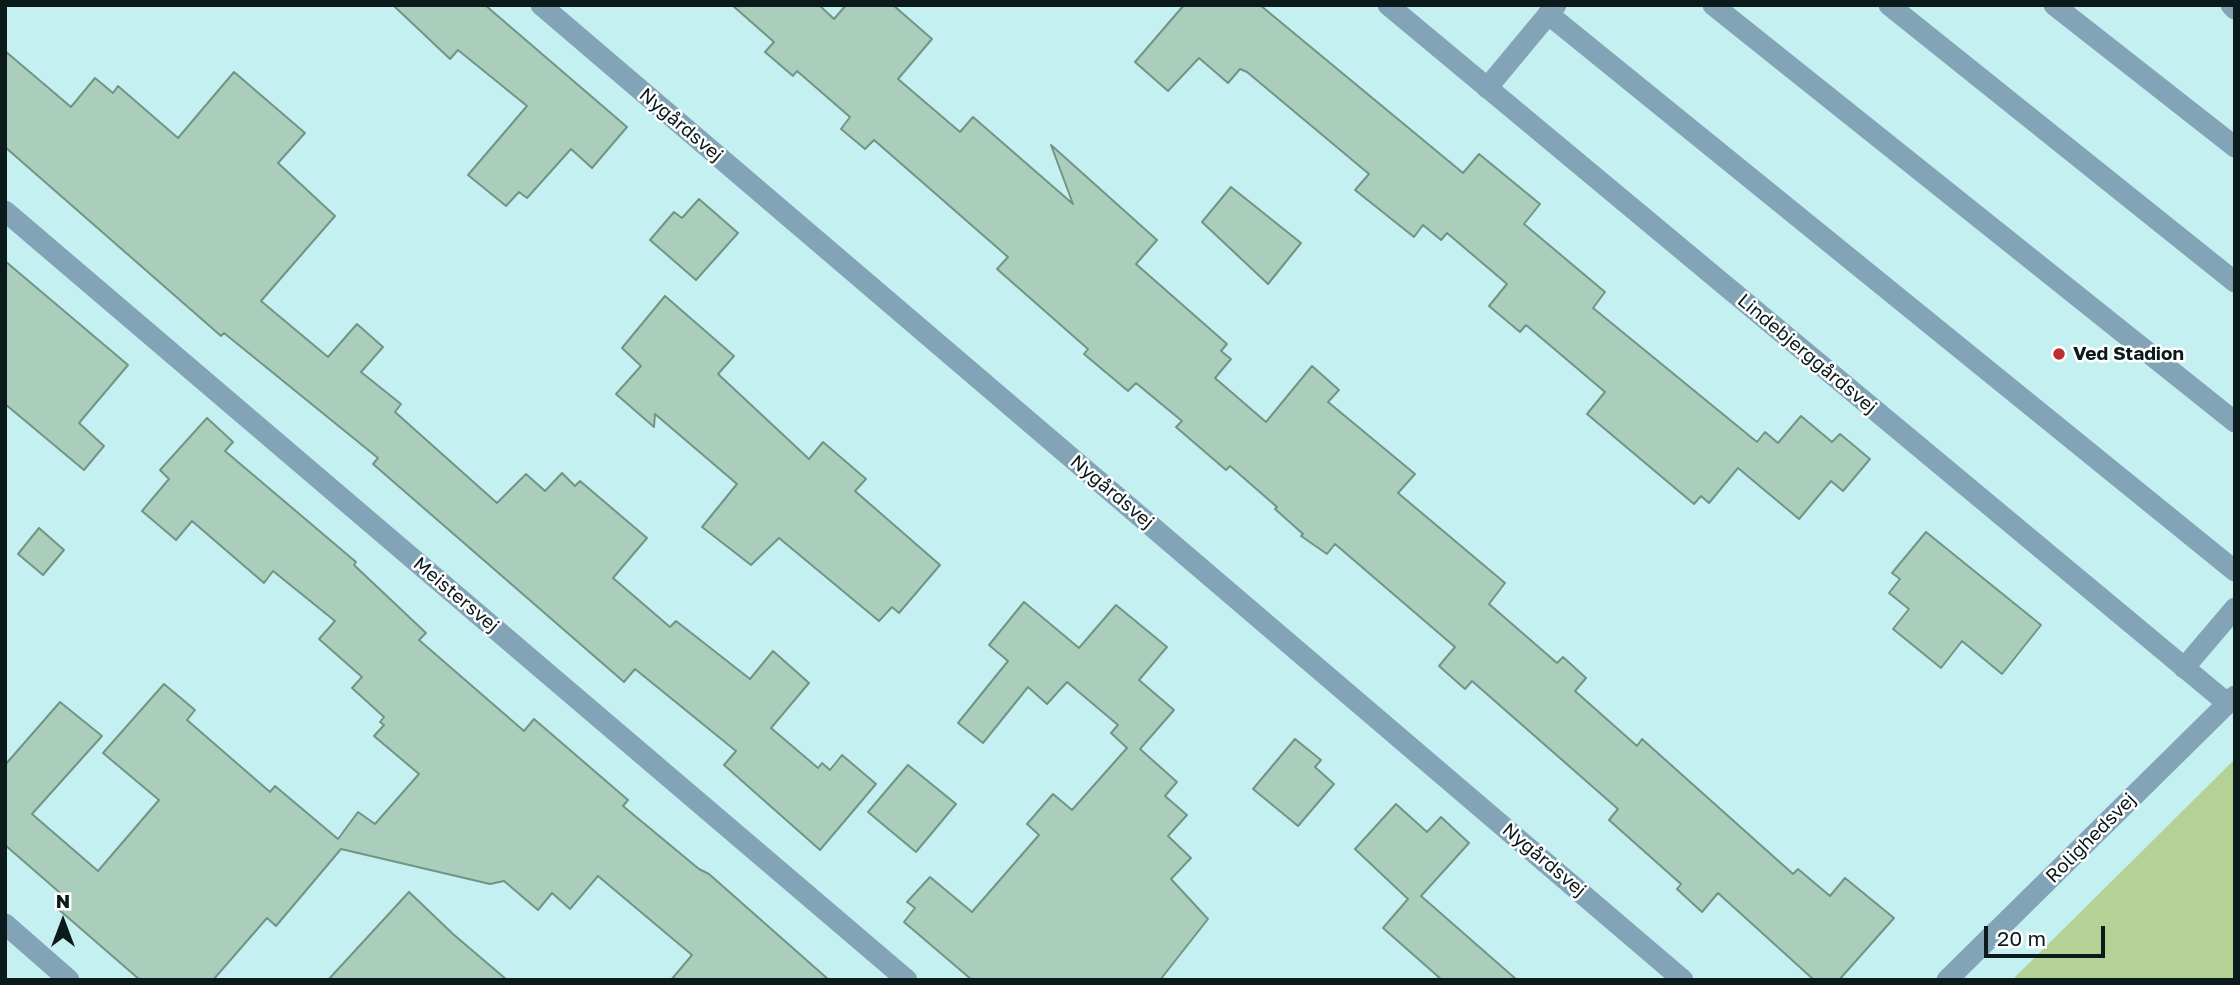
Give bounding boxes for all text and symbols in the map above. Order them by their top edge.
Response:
street label: Nygårdsvej [634,83,728,167]
street label: Lindebjerggårdsvej [1733,289,1881,419]
place label: Ved Stadion [2073,343,2184,365]
marker: Ved Stadion [2051,346,2067,362]
street label: Nygårdsvej [1065,450,1159,534]
street label: Meistersvej [408,553,504,637]
street label: Rolighedsvej [2041,788,2141,888]
street label: Nygårdsvej [1497,818,1591,902]
north arrow [28,887,98,957]
text: N [56,889,70,912]
scale bar [1988,912,2109,956]
text: 20 m [1997,925,2046,951]

